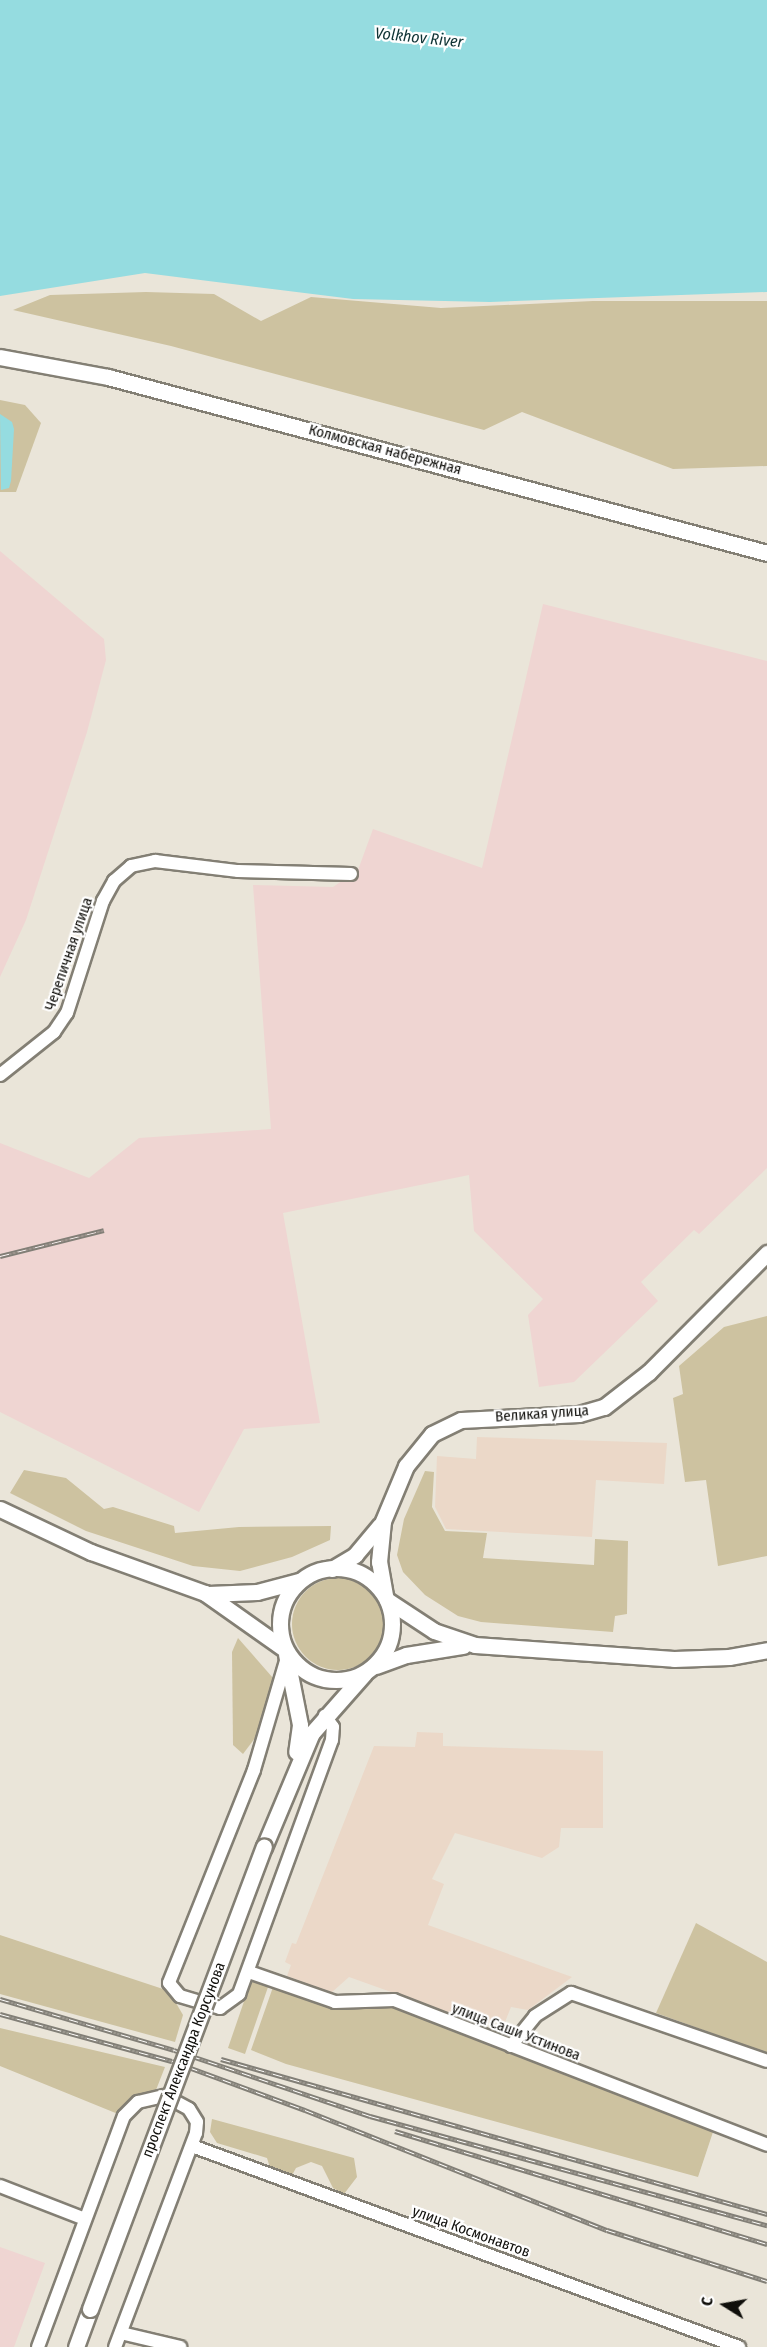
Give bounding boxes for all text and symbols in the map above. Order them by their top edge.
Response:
water label: Volkhov River [374,24,464,52]
street label: Колмовская набережная [307,421,463,479]
street label: Черепичная улица [41,895,97,1013]
street label: Великая улица [495,1402,589,1426]
street label: проспект Александра Корсунова [138,1960,230,2160]
street label: улица Саши Устинова [449,1999,583,2065]
street label: улица Космонавтов [410,2202,532,2262]
north arrow [695,2275,755,2335]
text: С [697,2296,717,2307]

